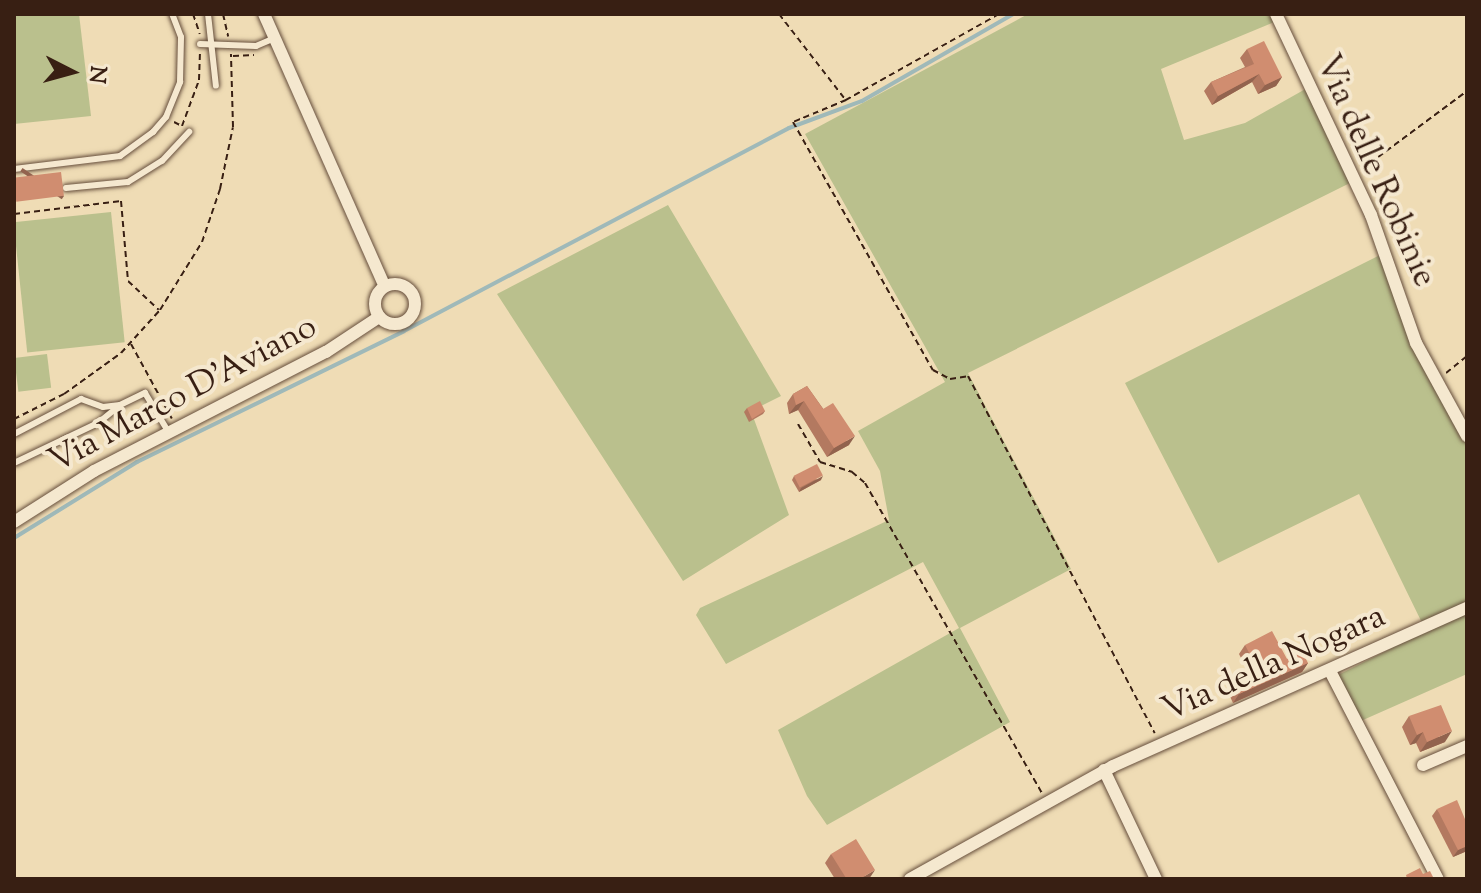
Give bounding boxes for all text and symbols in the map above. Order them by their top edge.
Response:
north arrow [32,32,112,112]
street label: Via delle Robinie [1306,49,1444,293]
text: N [79,64,113,85]
street label: Via Marco D'Aviano [42,307,324,483]
street label: Via della Nogara [1156,597,1392,731]

